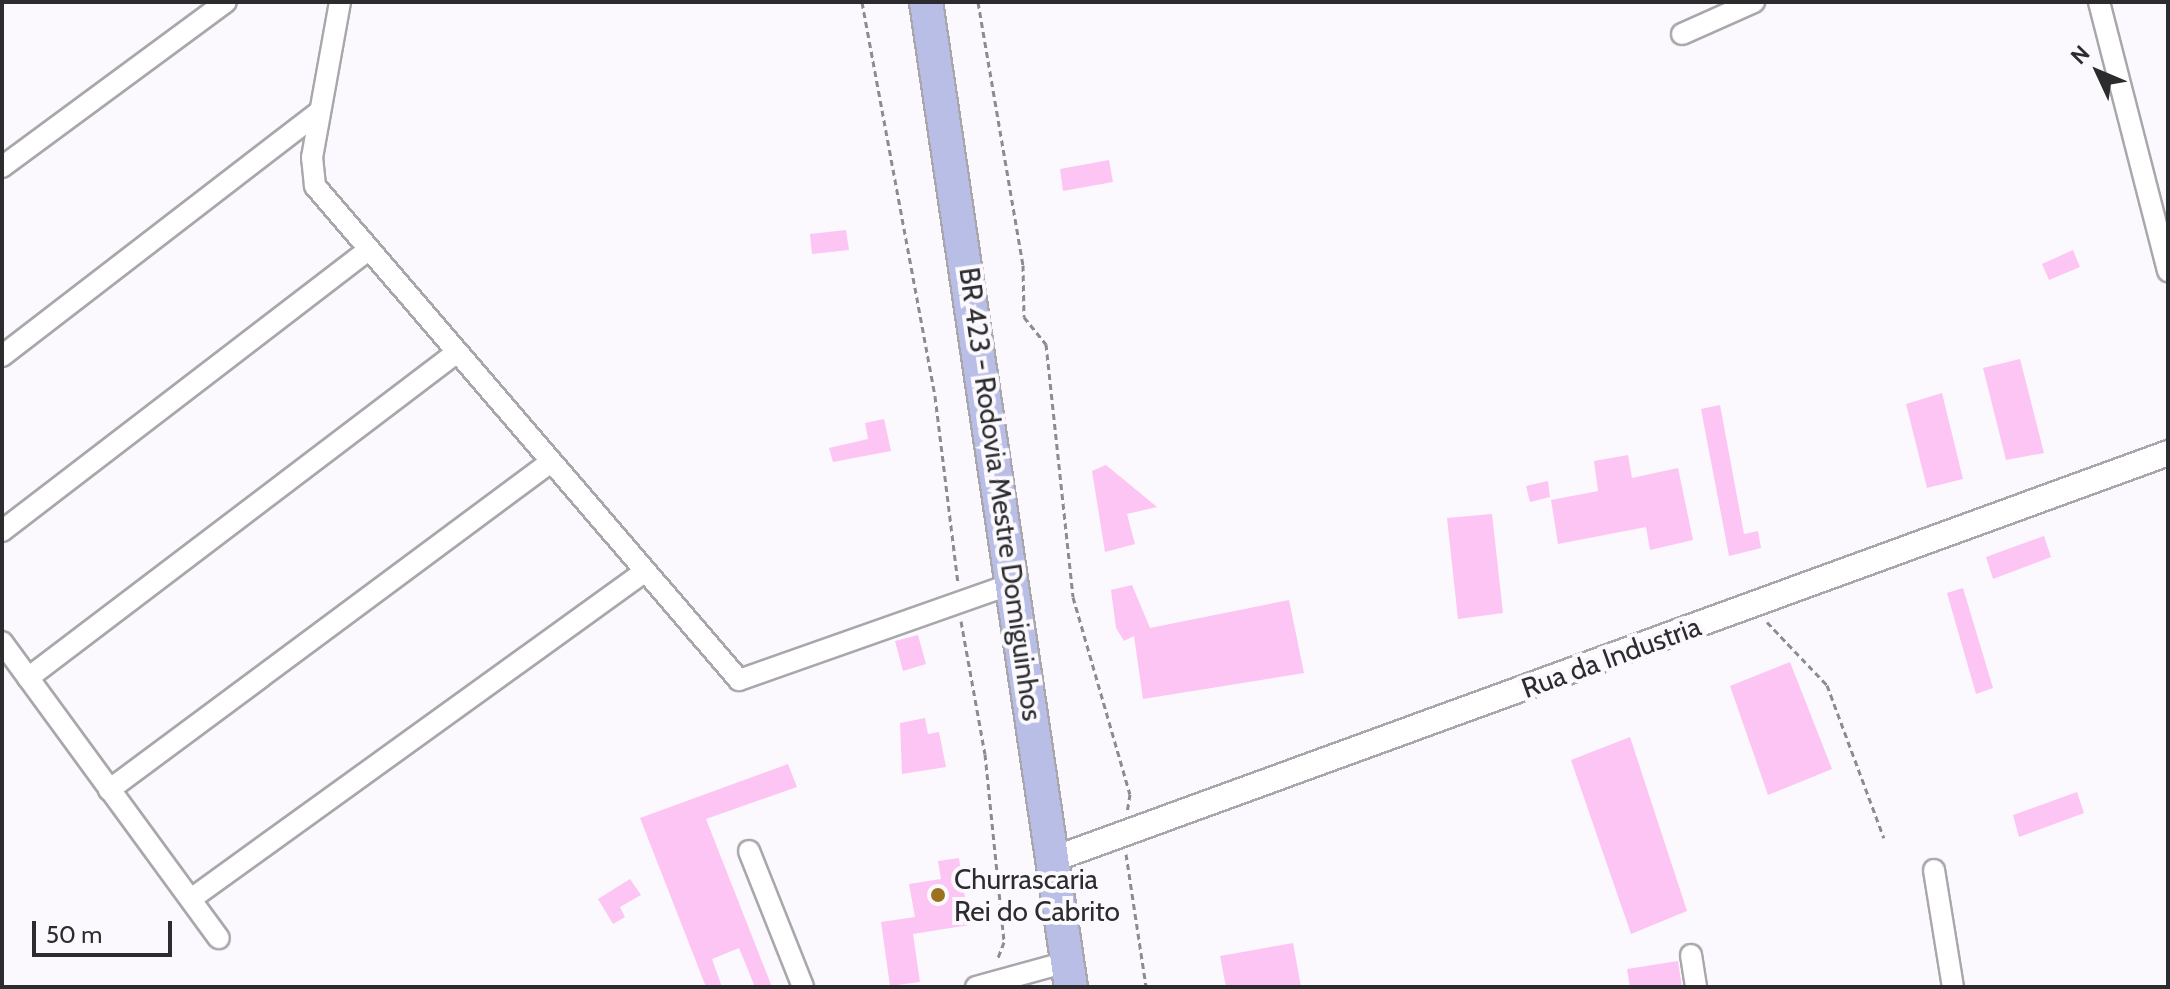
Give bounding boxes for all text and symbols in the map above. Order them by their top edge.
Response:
north arrow [2058,32,2138,112]
text: N [2065,40,2095,70]
street label: BR 423 - Rodovia Mestre Domiguinhos [953,265,1049,723]
street label: Rua da Industria [1517,609,1705,705]
place label: Churrascaria Rei do Cabrito [954,862,1120,928]
marker: Churrascaria Rei do Cabrito [929,886,947,904]
scale bar [36,905,176,955]
text: 50 m [46,920,102,949]

